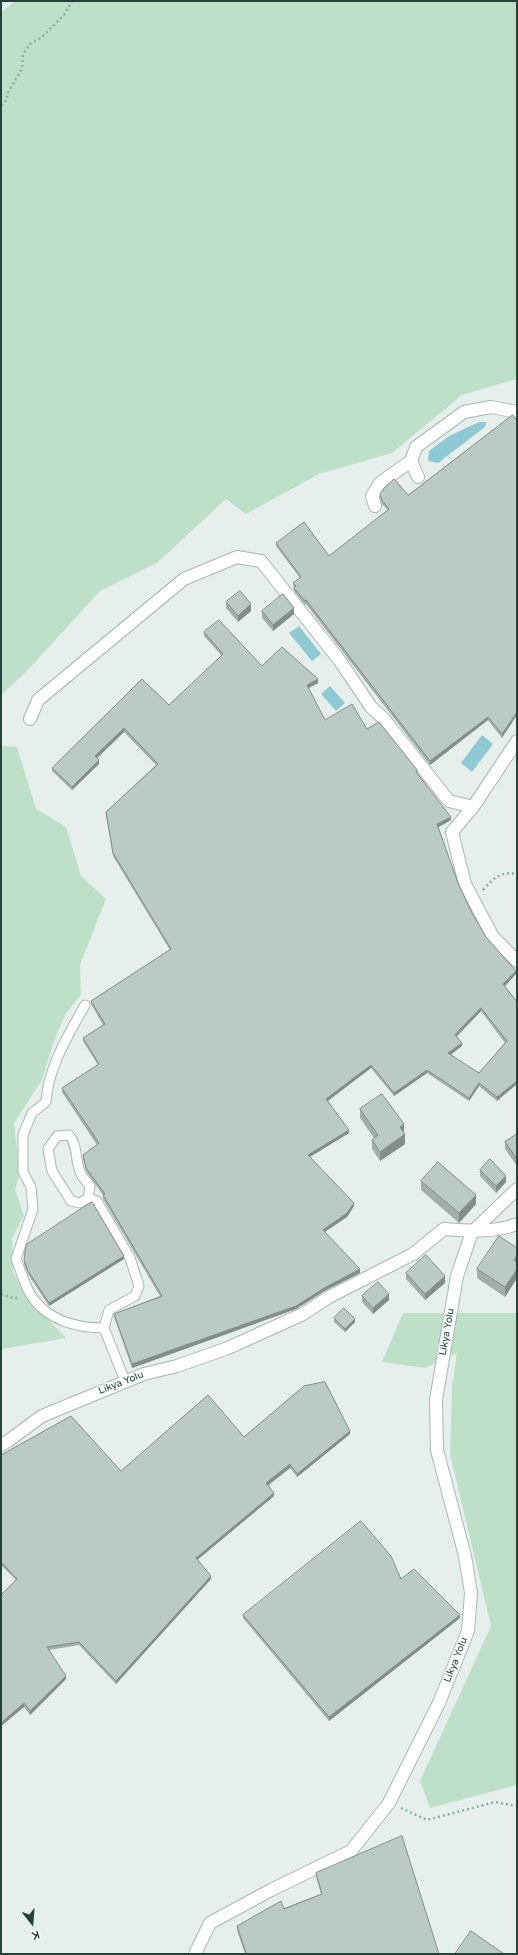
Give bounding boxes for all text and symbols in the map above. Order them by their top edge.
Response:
street label: Likya Yolu [437,1308,457,1356]
street label: Likya Yolu [97,1369,145,1397]
street label: Likya Yolu [442,1636,470,1684]
north arrow [12,1903,52,1943]
text: K [30,1928,41,1942]

